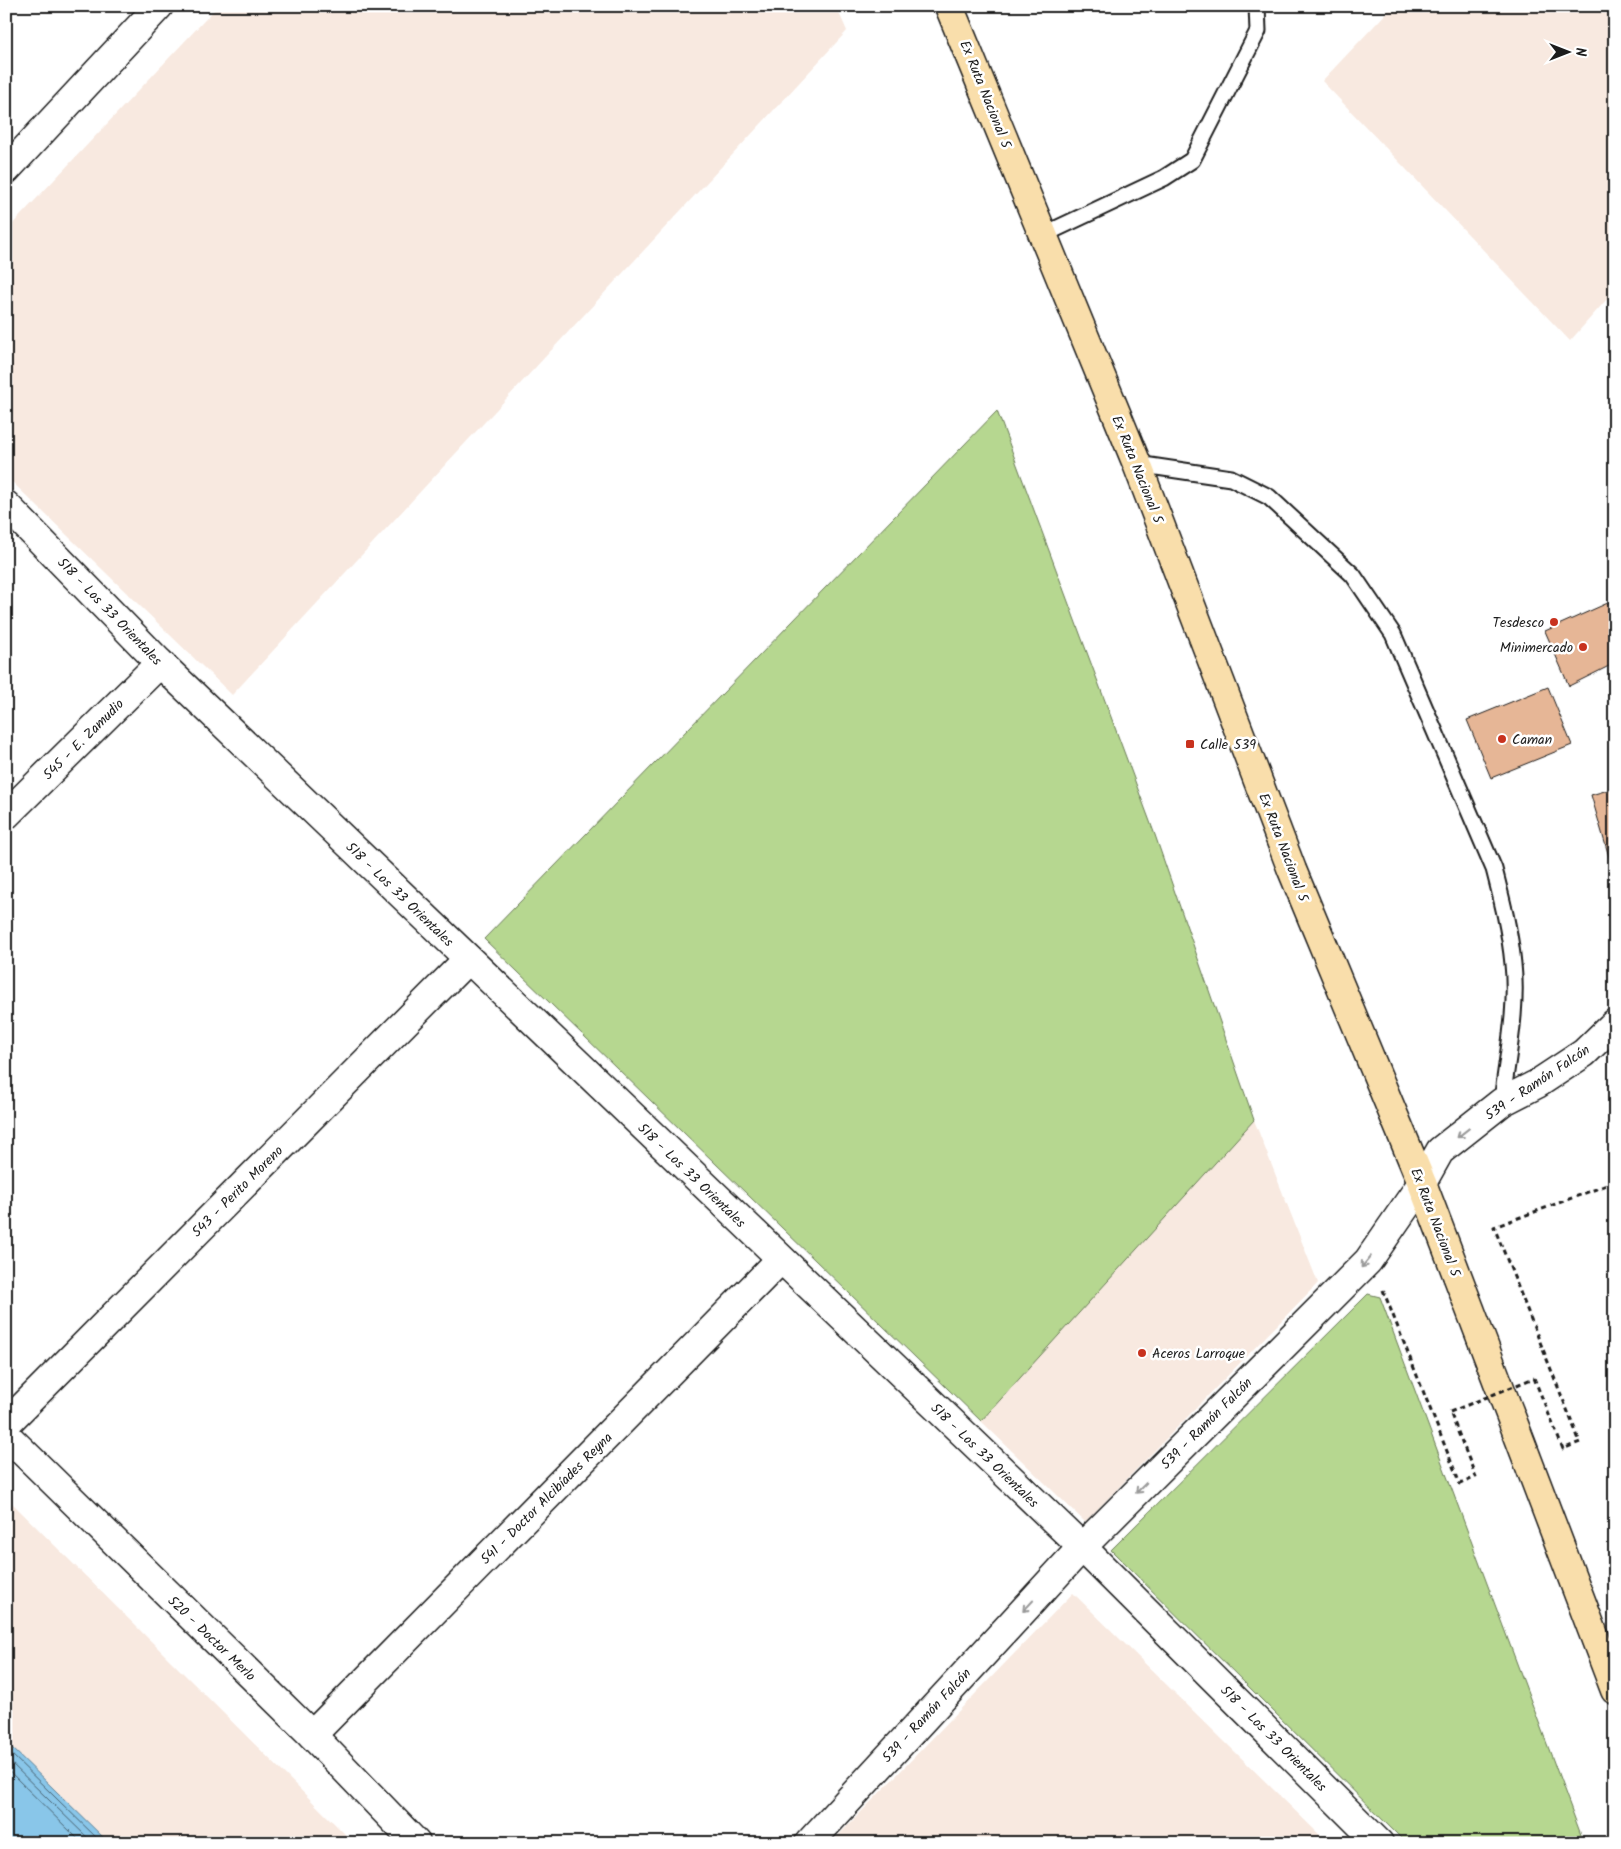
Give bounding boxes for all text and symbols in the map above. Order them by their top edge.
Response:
north arrow [1544,28,1594,78]
street label: Ex Ruta Nacional 5 [953,37,1017,153]
text: N [1569,48,1591,57]
street label: Ex Ruta Nacional 5 [1105,412,1169,528]
street label: 518 - Los 33 Orientales [52,553,167,671]
place label: Tesdesco [1492,612,1544,634]
marker: Tesdesco [1548,616,1560,628]
place label: Minimercado [1500,637,1573,659]
marker: Minimercado [1577,641,1589,653]
street label: 545 - E. Zamudio [38,694,129,785]
place label: Caman [1512,729,1552,751]
marker: Caman [1496,733,1508,745]
place label: Calle 539 [1200,734,1256,756]
marker: Calle 539 [1184,738,1196,750]
street label: Ex Ruta Nacional 5 [1252,790,1314,906]
street label: 518 - Los 33 Orientales [340,837,458,952]
street label: 539 - Ramón Falcón [1481,1039,1595,1126]
street label: 518 - Los 33 Orientales [632,1118,750,1233]
one-way arrow [1456,1127,1469,1138]
street label: 543 - Perito Moreno [187,1141,289,1243]
street label: Ex Ruta Nacional 5 [1404,1165,1466,1281]
one-way arrow [1361,1255,1372,1268]
place label: Aceros Larroque [1152,1343,1246,1365]
marker: Aceros Larroque [1136,1347,1148,1359]
street label: 539 - Ramón Falcón [1156,1373,1258,1475]
street label: 518 - Los 33 Orientales [925,1398,1043,1513]
street label: 541 - Doctor Alcibíades Reyna [475,1427,618,1570]
one-way arrow [1135,1482,1147,1494]
street label: 520 - Doctor Merlo [162,1591,261,1687]
one-way arrow [1022,1599,1034,1612]
street label: 539 - Ramón Falcón [877,1663,977,1768]
street label: 518 - Los 33 Orientales [1215,1680,1332,1797]

